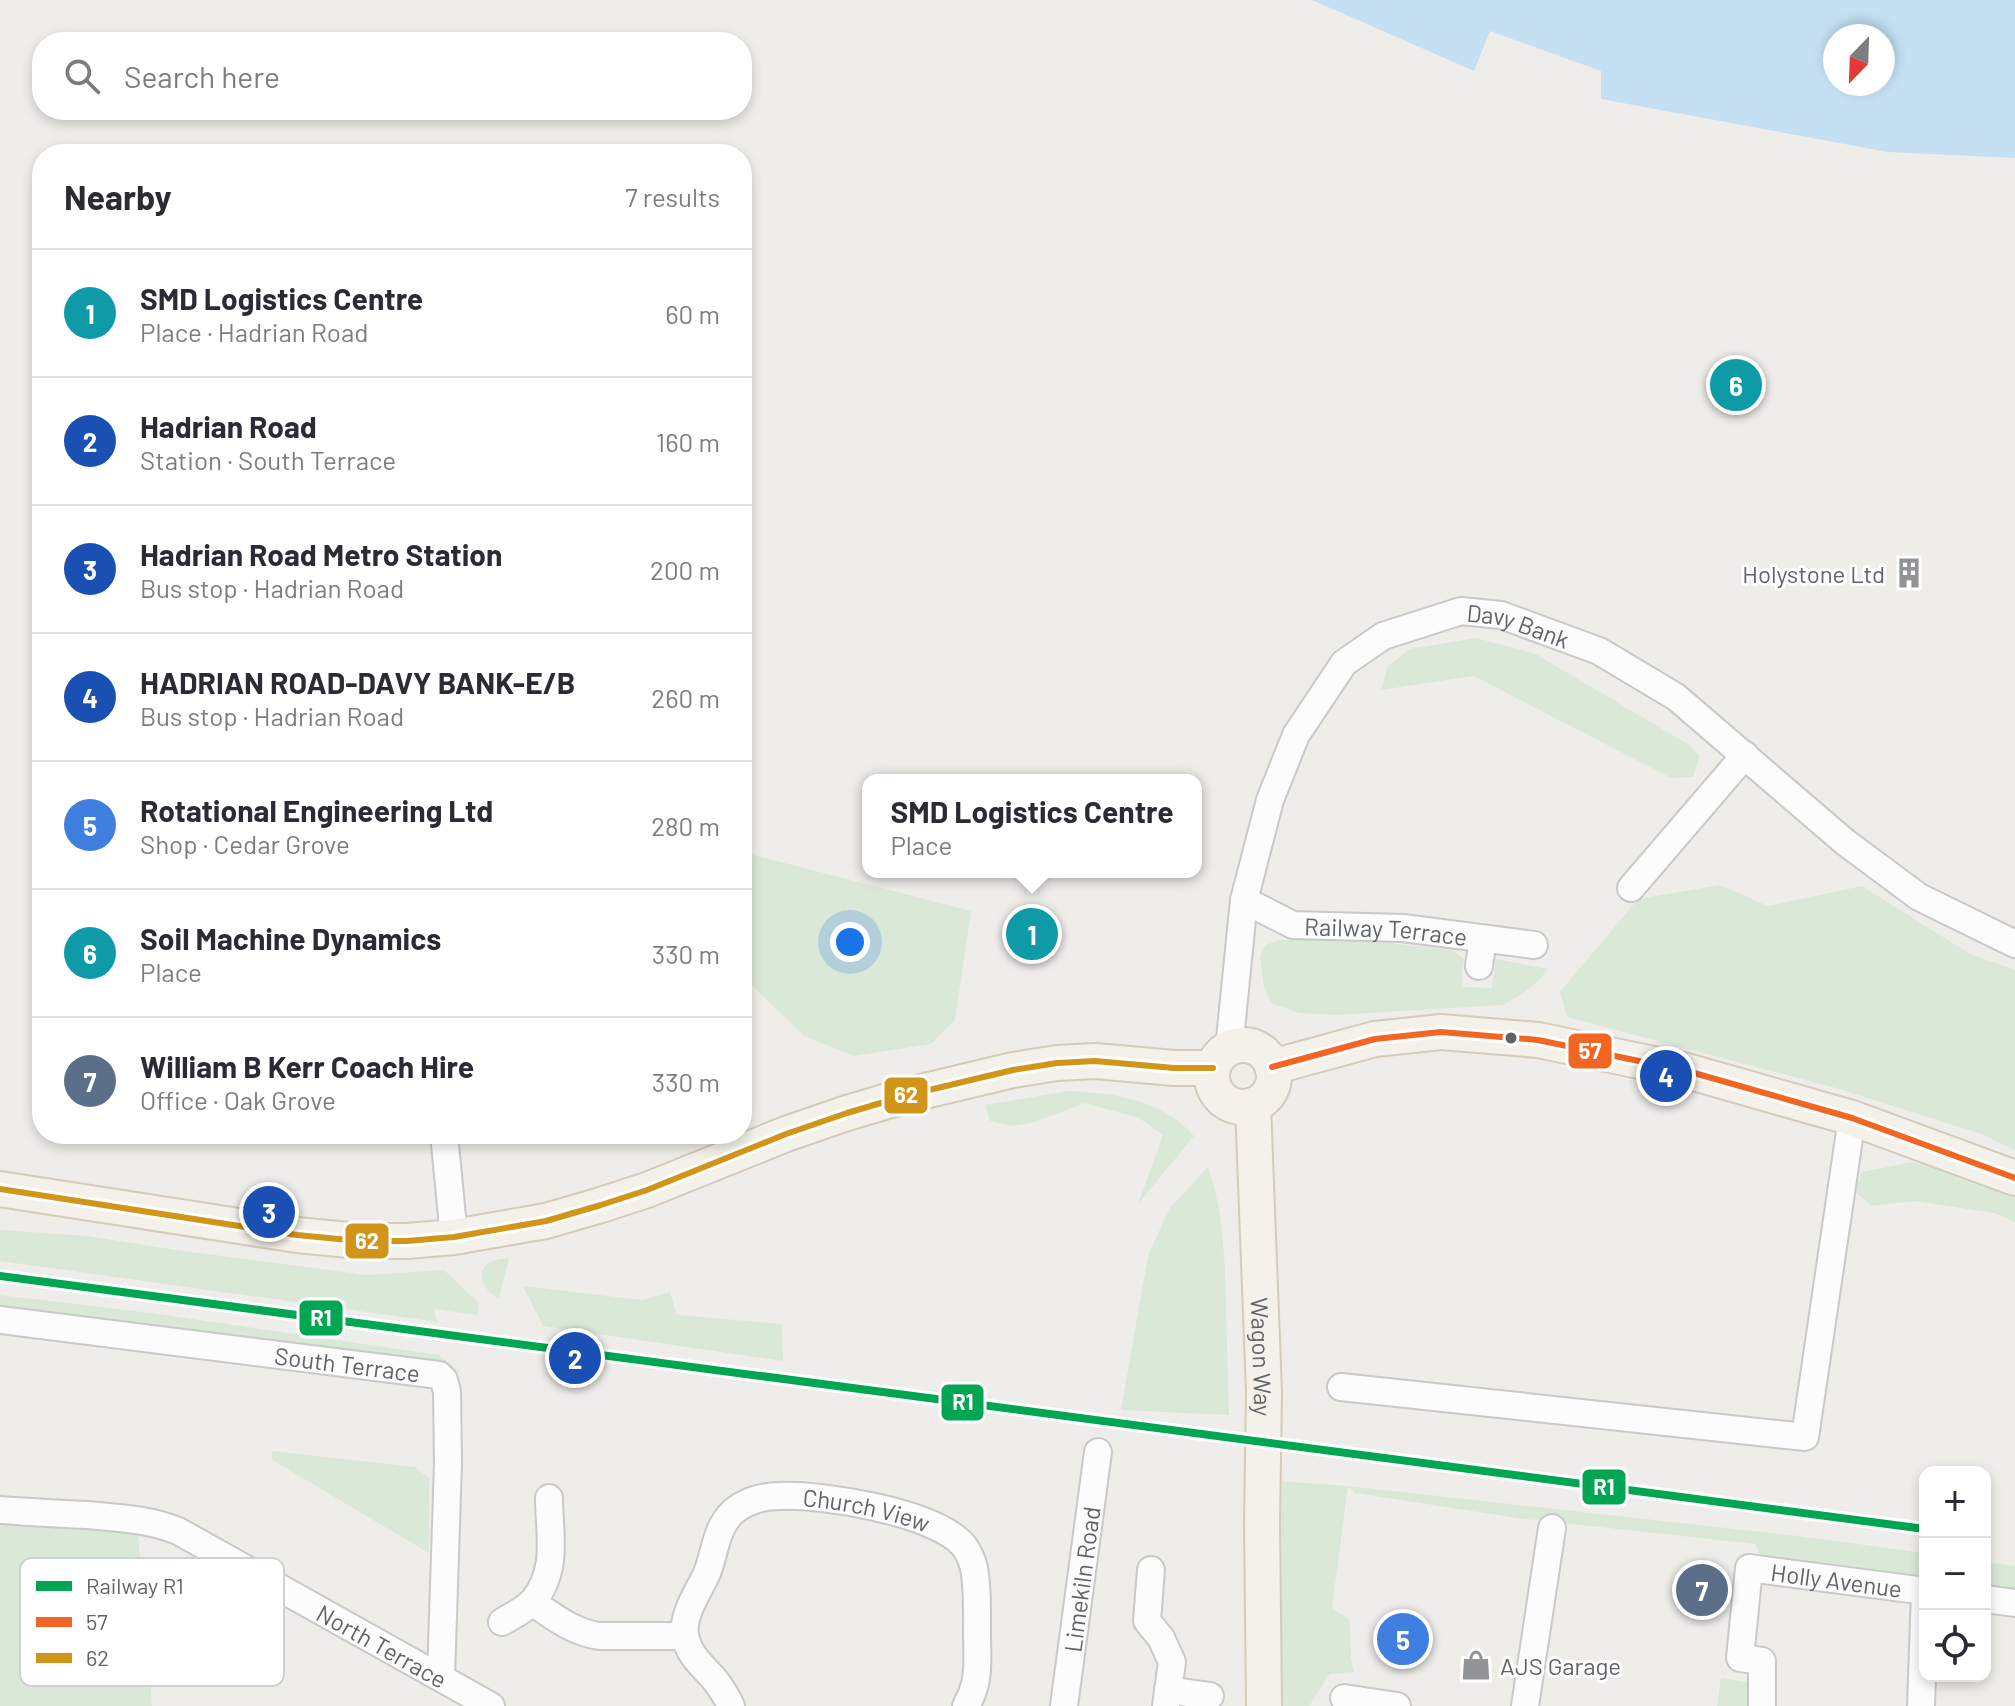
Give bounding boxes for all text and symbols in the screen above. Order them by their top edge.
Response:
north arrow [1823,24,1895,96]
search box [32,32,752,120]
icon: search [60,54,104,98]
text: Search here [124,58,280,94]
text: Nearby [64,176,172,217]
text: 7 results [625,181,720,212]
text: SMD Logistics Centre [140,280,423,316]
text: 1 [85,298,95,329]
text: 60 m [665,298,720,329]
text: Place · Hadrian Road [140,316,368,347]
pin: 6 [1710,355,1762,415]
text: Hadrian Road [140,408,317,444]
text: 2 [83,426,97,457]
text: 160 m [656,426,720,457]
text: Station · South Terrace [140,444,396,475]
text: Hadrian Road Metro Station [140,536,502,572]
text: 3 [83,554,97,585]
text: 200 m [650,554,720,585]
building icon: Holystone Ltd [1892,556,1926,590]
place label: Holystone Ltd [1742,559,1885,588]
text: Bus stop · Hadrian Road [140,572,404,603]
street label: Davy Bank [1465,597,1574,653]
text: HADRIAN ROAD-DAVY BANK-E/B [140,664,575,700]
text: 4 [82,682,98,713]
text: 260 m [651,682,720,713]
text: Bus stop · Hadrian Road [140,700,404,731]
popup [862,774,1202,878]
text: Rotational Engineering Ltd [140,792,493,828]
text: SMD Logistics Centre [890,793,1174,829]
text: 5 [83,810,97,841]
text: 280 m [651,810,720,841]
text: Shop · Cedar Grove [140,828,350,859]
text: Place [890,829,952,860]
pin: 1 [1006,904,1058,964]
street label: Railway Terrace [1304,911,1469,951]
text: Soil Machine Dynamics [140,920,441,956]
your location [830,922,870,962]
text: 6 [83,938,97,969]
text: 330 m [652,938,720,969]
text: Place [140,956,202,987]
unlabelled marker [1503,1030,1519,1046]
line badge: 57 [1567,1032,1613,1070]
text: 57 [1579,1037,1601,1063]
pin: 4 [1640,1046,1692,1106]
text: William B Kerr Coach Hire [140,1048,474,1084]
text: 7 [84,1066,96,1097]
text: 330 m [652,1066,720,1097]
line badge: 62 [883,1076,929,1115]
text: 62 [894,1081,918,1107]
text: Office · Oak Grove [140,1084,336,1115]
pin: 3 [243,1182,295,1242]
line badge: 62 [344,1222,390,1260]
text: 62 [355,1227,379,1253]
street label: Wagon Way [1246,1297,1279,1417]
line badge: R1 [298,1299,344,1337]
text: R1 [310,1304,332,1330]
pin: 2 [549,1328,601,1388]
street label: South Terrace [273,1340,422,1387]
line badge: R1 [940,1383,985,1422]
text: R1 [952,1388,974,1414]
map controls [1919,1466,1991,1682]
button: + [1919,1466,1991,1538]
line badge: R1 [1581,1468,1627,1506]
text: R1 [1593,1473,1615,1499]
street label: Church View [802,1482,934,1537]
street label: Limekiln Road [1057,1504,1105,1654]
button: − [1919,1538,1991,1610]
street label: Holly Avenue [1769,1557,1904,1602]
legend [20,1558,284,1686]
pin: 7 [1676,1560,1728,1620]
text: Railway R1 [86,1572,184,1598]
street label: North Terrace [312,1597,453,1693]
text: 57 [86,1608,108,1634]
pin: 5 [1377,1609,1429,1669]
button: locate [1919,1610,1991,1682]
text: 62 [86,1644,109,1670]
shop icon: AJS Garage [1459,1648,1493,1682]
place label: AJS Garage [1500,1651,1621,1680]

